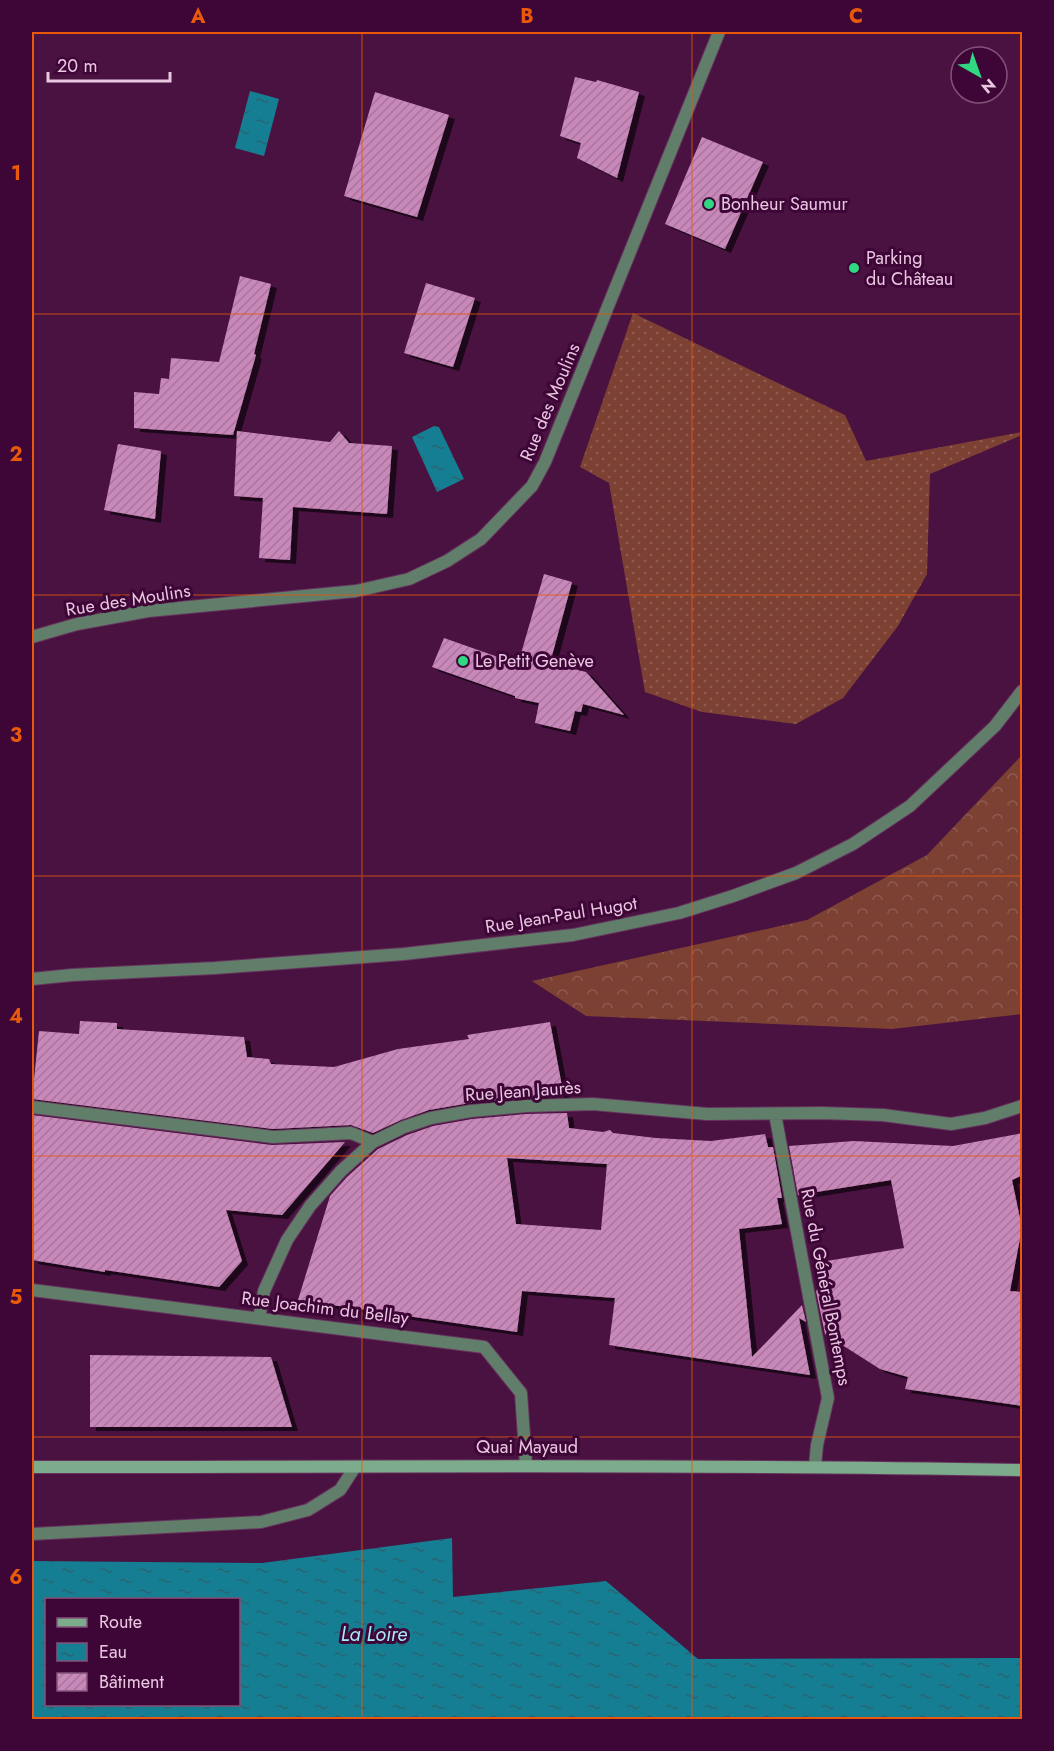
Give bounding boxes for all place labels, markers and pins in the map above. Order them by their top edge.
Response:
place label: Bonheur Saumur [721,191,849,217]
marker: Bonheur Saumur [702,197,716,211]
place label: Parking du Château [866,245,953,292]
marker: Parking du Château [847,261,861,275]
place label: Le Petit Genève [475,648,594,674]
marker: Le Petit Genève [456,654,470,668]

